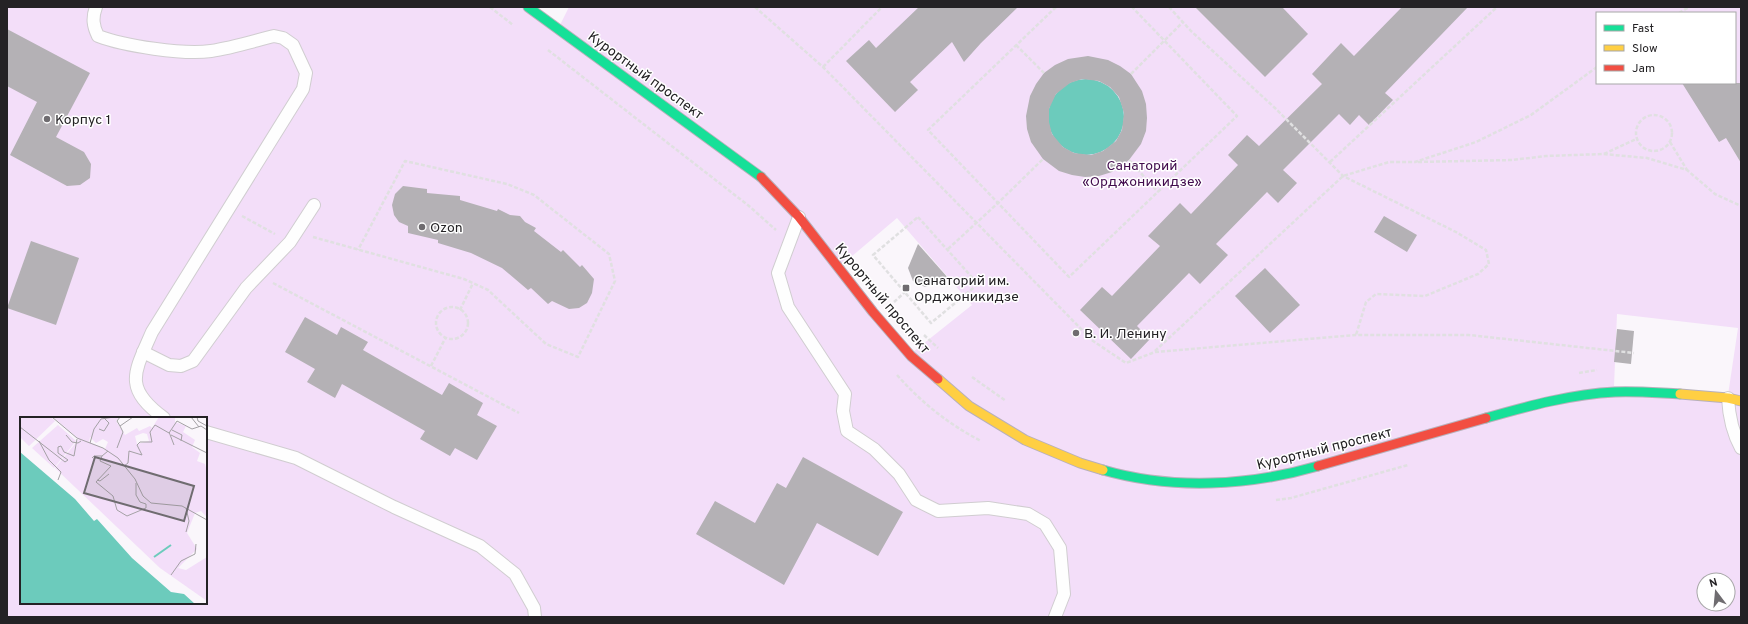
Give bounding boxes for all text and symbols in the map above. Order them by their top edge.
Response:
legend [1596,12,1736,84]
text: Fast [1632,21,1654,37]
street label: Курортный проспект [584,29,706,124]
text: Slow [1632,41,1658,57]
text: Jam [1632,61,1655,77]
place label: Корпус 1 [55,112,111,129]
marker: Корпус 1 [42,114,52,124]
park label: Санаторий «Орджоникидзе» [1082,158,1202,191]
place label: Ozon [430,220,463,237]
marker: Ozon [417,222,427,232]
street label: Курортный проспект [831,240,933,358]
place label: Санаторий им. Орджоникидзе [914,273,1019,306]
marker: Санаторий им. Орджоникидзе [901,283,911,293]
place label: В. И. Ленину [1084,326,1167,343]
marker: В. И. Ленину [1071,328,1081,338]
inset map [20,417,207,604]
street label: Курортный проспект [1255,424,1394,474]
north arrow [1696,572,1736,612]
text: N [1708,576,1719,591]

